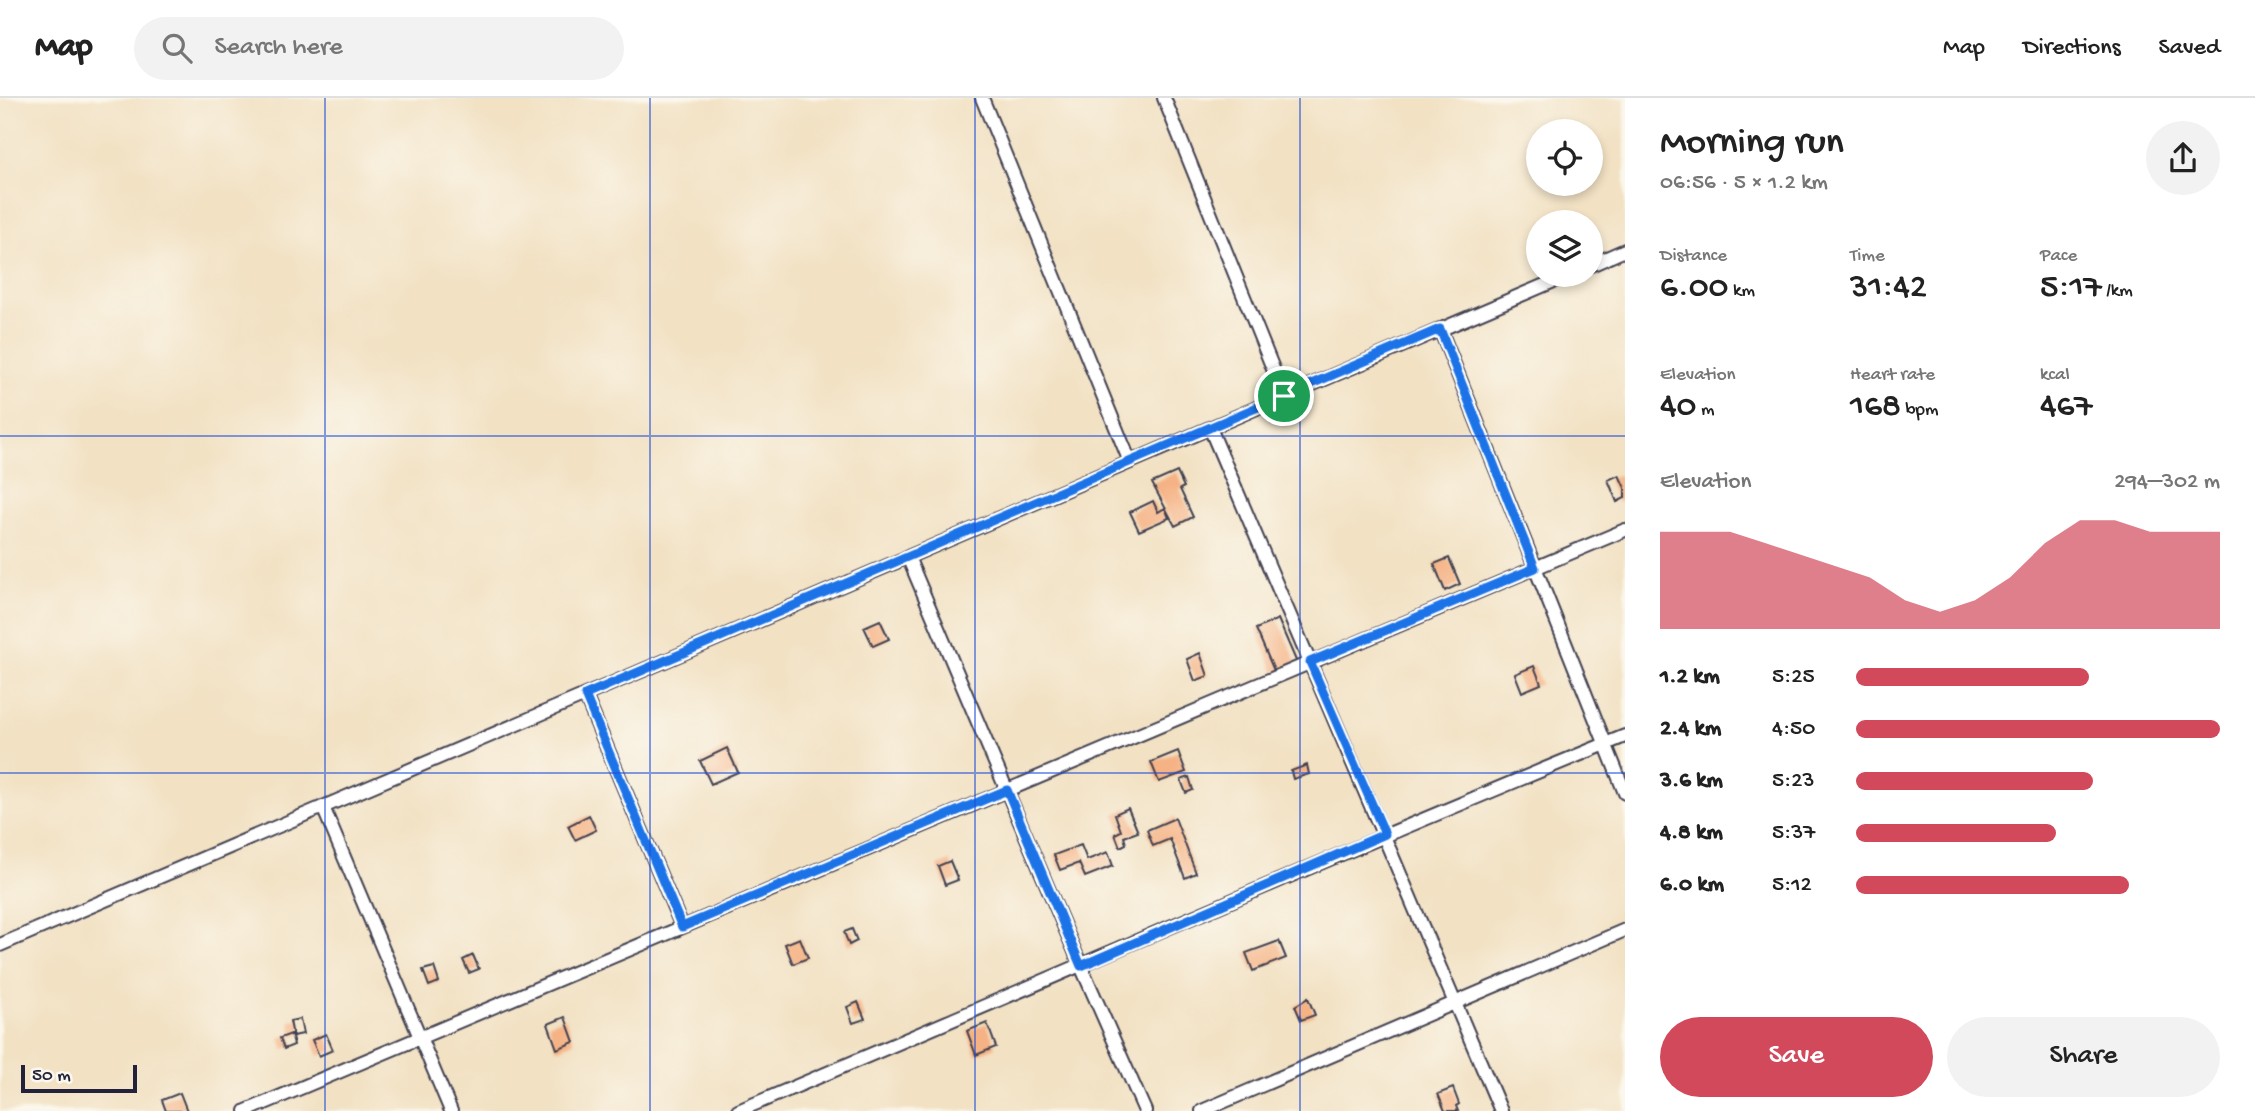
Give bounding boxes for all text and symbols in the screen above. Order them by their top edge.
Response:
search box [134,17,624,80]
text: Map [35,29,92,67]
icon: search [158,29,196,67]
text: Search here [214,33,343,64]
text: Map [1943,34,1985,63]
text: Directions [2023,34,2121,63]
text: Saved [2159,34,2220,63]
map controls [1526,119,1603,287]
button: locate [1526,119,1603,196]
button: share [2146,121,2220,195]
text: Morning run [1660,122,1844,166]
text: 06:56 · 5 × 1.2 km [1660,170,1828,197]
button: layers [1526,210,1603,287]
text: Distance [1660,245,1727,268]
text: Time [1850,245,1885,268]
text: Pace [2040,245,2077,268]
text: 6.00 [1660,268,1728,309]
text: 31:42 [1850,268,1927,309]
text: 5:17 [2040,268,2102,309]
text: km [1728,280,1755,303]
text: /km [2102,280,2133,303]
text: Elevation [1660,364,1736,387]
text: Heart rate [1850,364,1935,387]
text: kcal [2040,364,2070,387]
pin [1254,366,1314,426]
icon: arrive [1265,377,1303,415]
text: 40 [1660,387,1696,428]
text: 168 [1850,387,1901,428]
text: 467 [2040,387,2093,428]
text: m [1696,399,1714,422]
text: bpm [1901,399,1938,422]
text: Elevation [1660,469,1751,496]
text: 294–302 m [2114,469,2220,496]
text: 1.2 km [1660,664,1720,691]
text: 5:25 [1772,664,1815,691]
text: 2.4 km [1660,716,1721,743]
text: 4:50 [1772,716,1815,743]
text: 3.6 km [1660,768,1723,795]
text: 5:23 [1772,768,1815,795]
text: 4.8 km [1660,820,1723,847]
text: 5:37 [1772,820,1815,847]
text: 6.0 km [1660,872,1724,899]
text: 5:12 [1772,872,1812,899]
button: Save [1660,1017,1933,1097]
button: Share [1947,1017,2220,1097]
scale bar [21,1062,136,1094]
text: 50 m [32,1065,71,1088]

